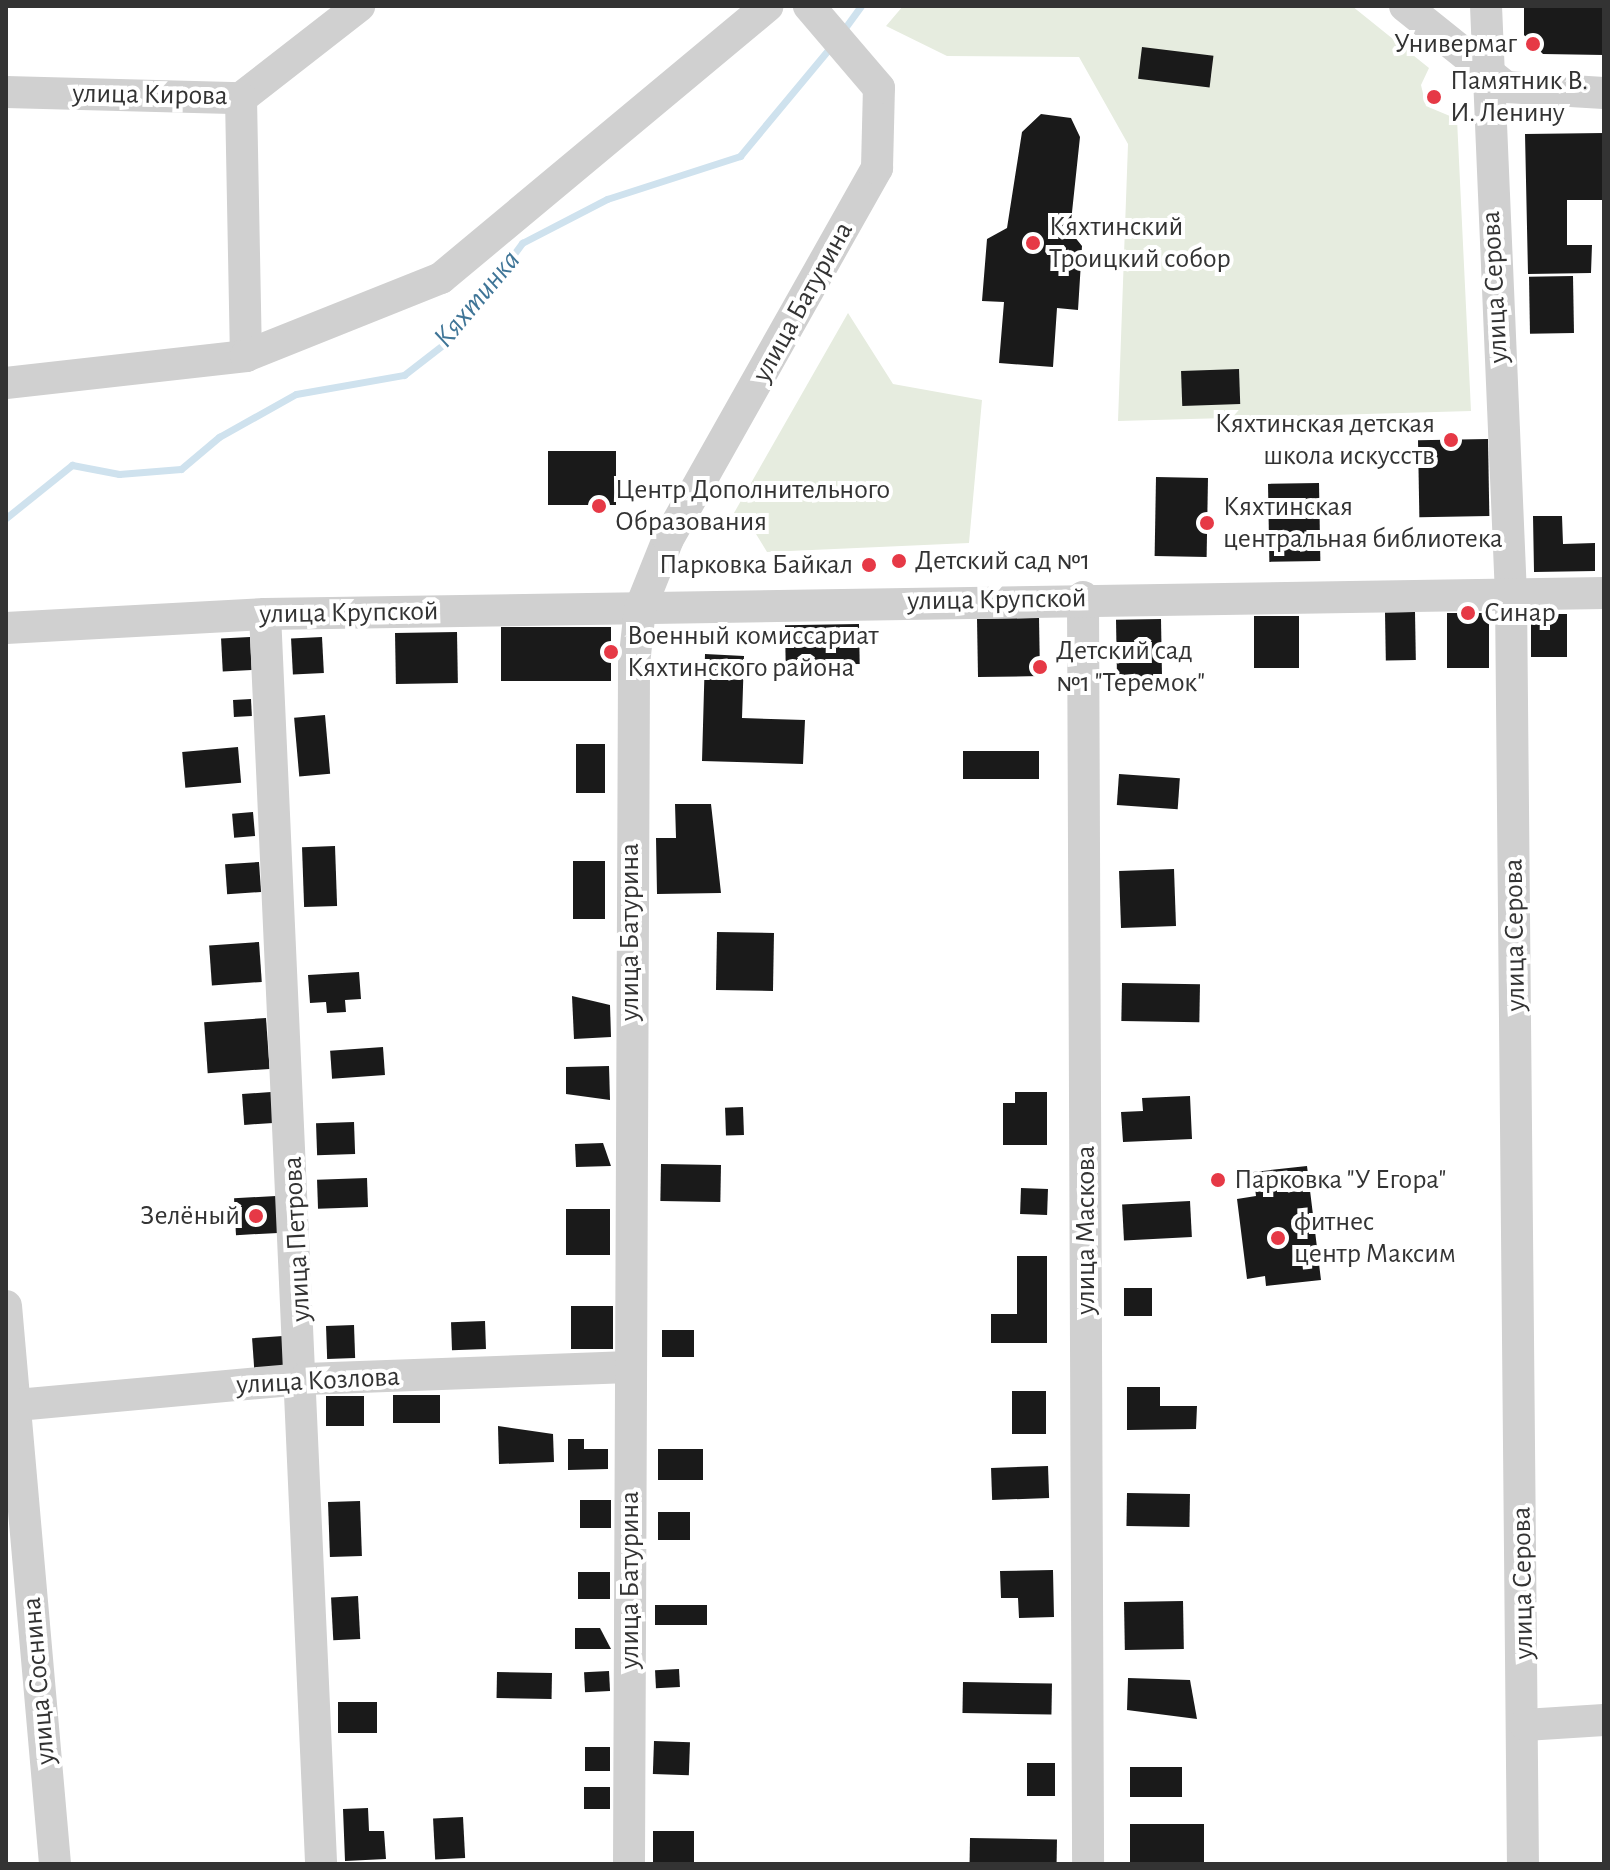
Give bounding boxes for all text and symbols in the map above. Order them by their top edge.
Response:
place label: Универмаг [1394,27,1517,61]
marker: Универмаг [1524,35,1542,53]
place label: Памятник В. И. Ленину [1450,64,1588,130]
street label: улица Кирова [72,77,228,113]
marker: Памятник В. И. Ленину [1425,88,1443,106]
place label: Кяхтинский Троицкий собор [1049,210,1231,276]
street label: улица Серова [1474,210,1516,364]
street label: улица Батурина [745,216,861,388]
marker: Кяхтинский Троицкий собор [1024,234,1042,252]
water label: Кяхтинка [426,243,528,355]
place label: Кяхтинская детская школа искусств [1215,407,1435,473]
marker: Кяхтинская детская школа искусств [1442,431,1460,449]
place label: Центр Дополнительного Образования [615,473,890,539]
place label: Кяхтинская центральная библиотека [1223,490,1503,556]
marker: Центр Дополнительного Образования [590,497,608,515]
marker: Кяхтинская центральная библиотека [1198,514,1216,532]
place label: Детский сад №1 [915,544,1090,578]
place label: Парковка Байкал [659,548,853,582]
marker: Детский сад №1 [890,552,908,570]
marker: Парковка Байкал [860,556,878,574]
street label: улица Крупской [907,582,1087,618]
street label: улица Крупской [259,595,439,631]
place label: Синар [1484,596,1556,630]
marker: Синар [1459,604,1477,622]
place label: Военный комиссариат Кяхтинского района [627,619,879,685]
place label: Детский сад №1 "Теремок" [1056,634,1205,700]
marker: Военный комиссариат Кяхтинского района [602,643,620,661]
marker: Детский сад №1 "Теремок" [1031,658,1049,676]
street label: улица Батурина [613,843,647,1021]
street label: улица Серова [1497,858,1533,1012]
street label: улица Маскова [1069,1145,1103,1315]
street label: улица Петрова [276,1155,318,1323]
place label: Парковка "У Егора" [1234,1163,1446,1197]
marker: Парковка "У Егора" [1209,1171,1227,1189]
place label: Зелёный [140,1199,240,1233]
place label: фитнес центр Максим [1294,1205,1456,1271]
marker: Зелёный [247,1207,265,1225]
marker: фитнес центр Максим [1269,1229,1287,1247]
street label: улица Козлова [235,1360,401,1402]
street label: улица Батурина [613,1491,647,1669]
street label: улица Серова [1505,1506,1541,1660]
street label: улица Соснина [15,1596,63,1766]

